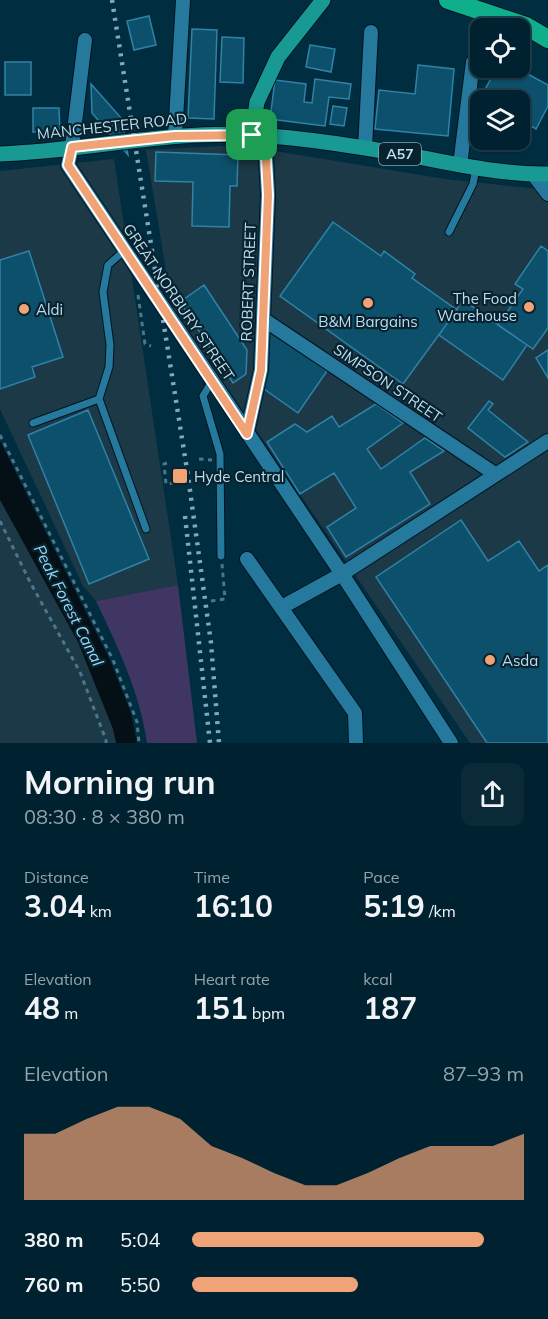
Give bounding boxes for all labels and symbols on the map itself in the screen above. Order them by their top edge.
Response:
street label: MANCHESTER ROAD [36,109,188,143]
pin [226,109,277,160]
road number: A57 [379,143,421,165]
street label: GREAT NORBURY STREET [119,220,239,384]
street label: ROBERT STREET [236,222,260,342]
place label: The Food Warehouse [437,289,517,325]
marker: B&M Bargains [361,296,375,310]
place label: Aldi [36,300,63,319]
marker: The Food Warehouse [522,300,536,314]
marker: Aldi [17,302,31,316]
place label: B&M Bargains [318,312,418,331]
street label: SIMPSON STREET [330,340,446,426]
marker: Hyde Central [171,467,189,485]
place label: Hyde Central [194,467,284,486]
water label: Peak Forest Canal [30,541,108,669]
place label: Asda [502,651,538,670]
marker: Asda [483,653,497,667]

